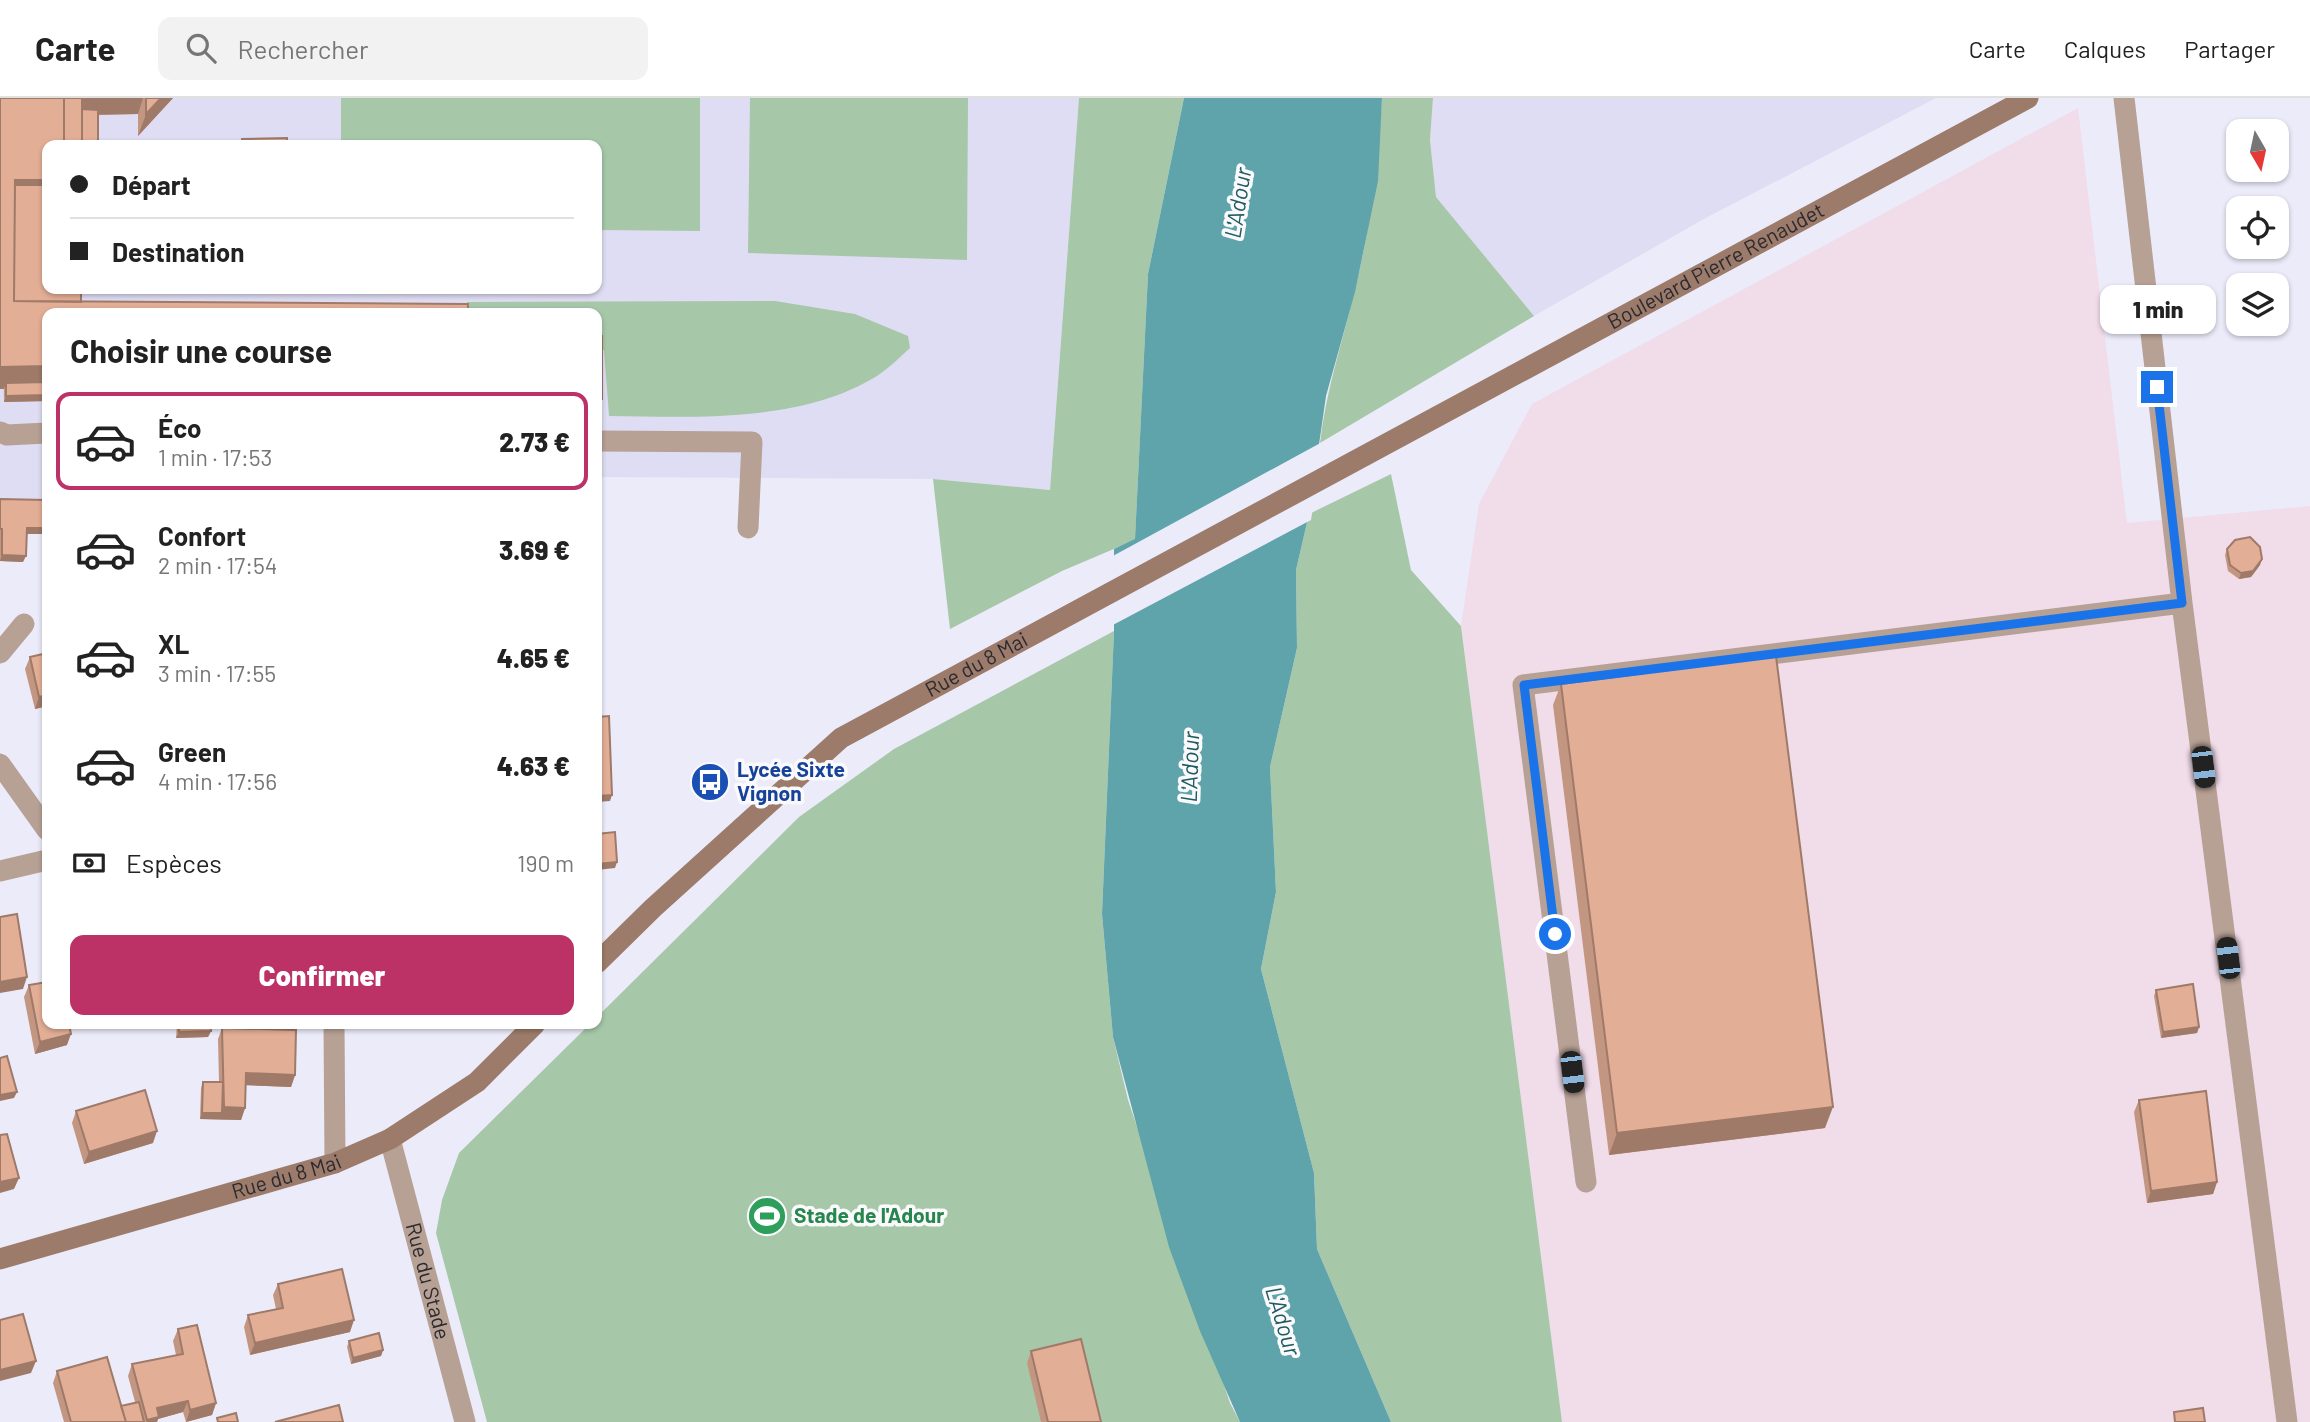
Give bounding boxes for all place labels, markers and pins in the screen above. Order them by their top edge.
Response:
place label: Lycée Sixte Vignon [737,756,845,805]
bus stop icon: Lycée Sixte Vignon [689,761,731,803]
sports icon: Stade de l'Adour [746,1195,788,1237]
place label: Stade de l'Adour [794,1202,944,1227]

